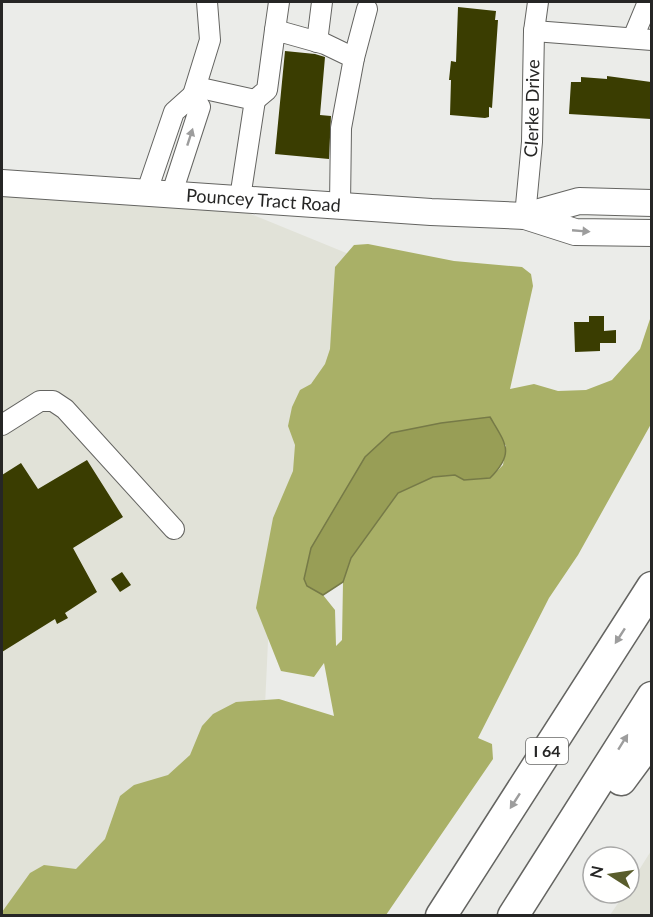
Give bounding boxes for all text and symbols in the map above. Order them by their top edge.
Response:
street label: Clerke Drive [519,59,543,158]
one-way arrow [186,128,195,146]
street label: Pouncey Tract Road [185,183,342,216]
one-way arrow [572,226,591,236]
one-way arrow [615,628,626,644]
one-way arrow [618,734,629,750]
road number: I 64 [526,738,568,764]
one-way arrow [509,792,521,808]
north arrow [581,845,641,905]
text: N [585,864,606,880]

